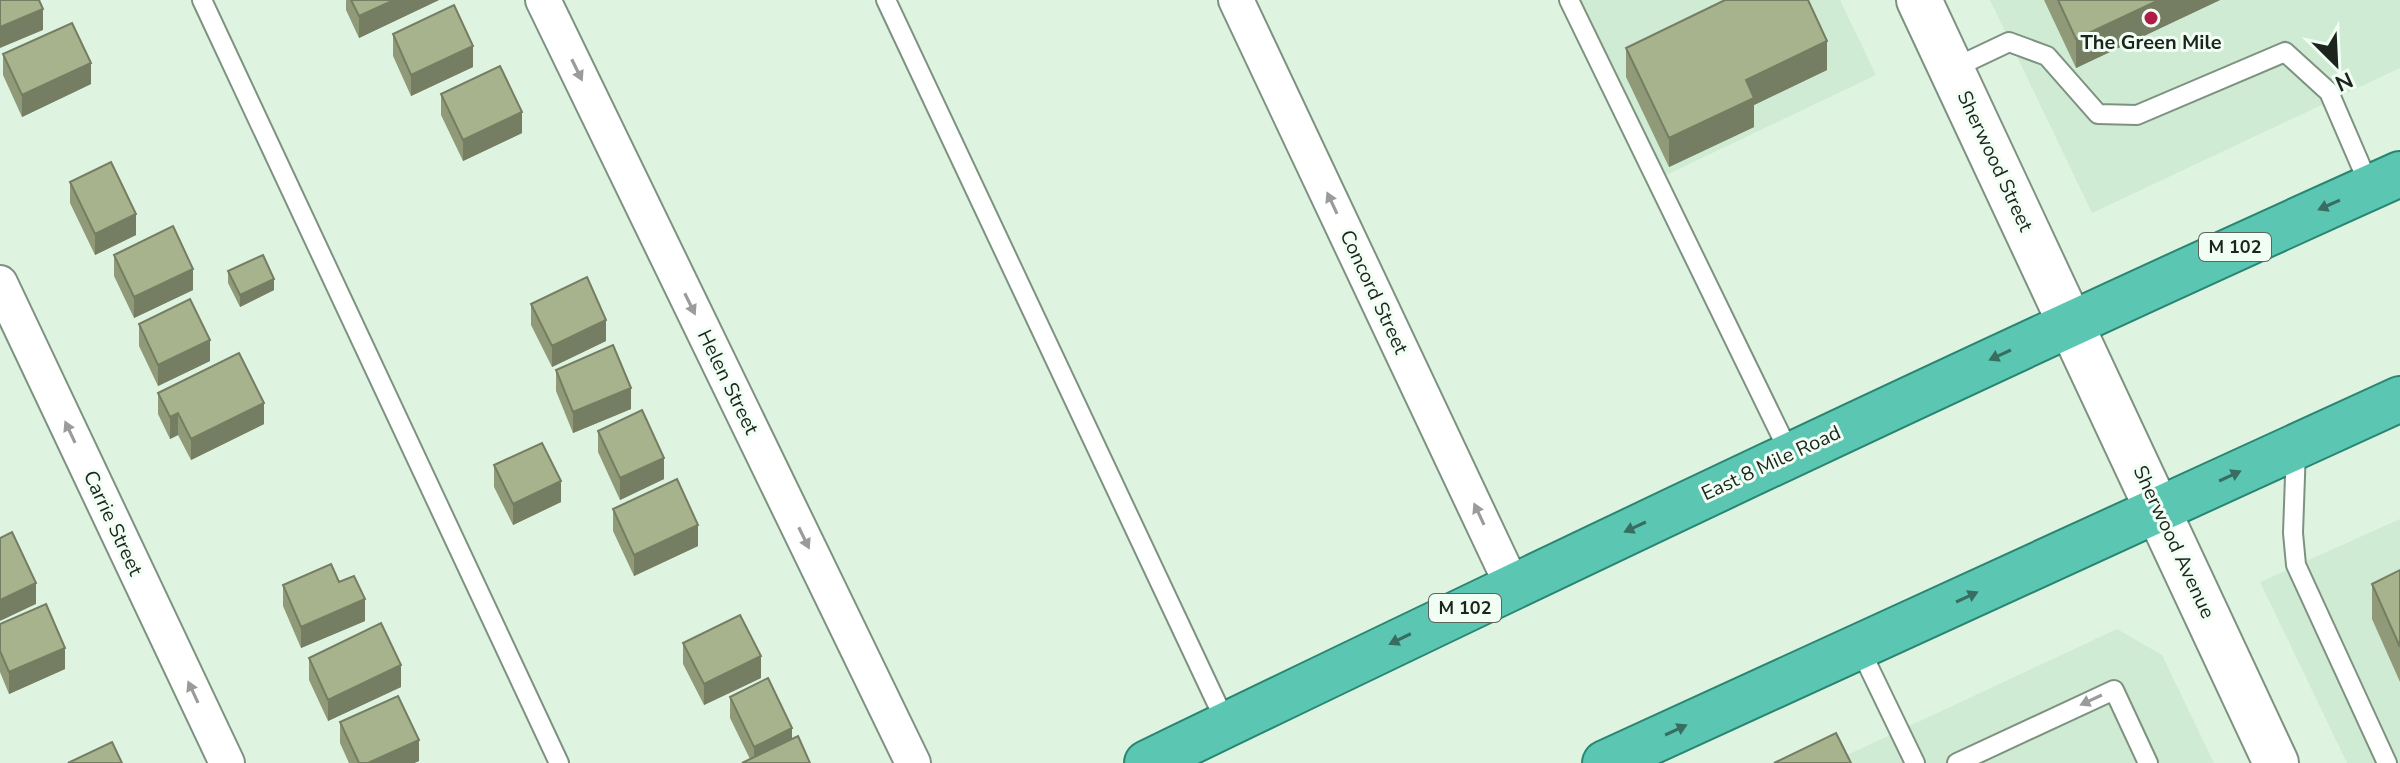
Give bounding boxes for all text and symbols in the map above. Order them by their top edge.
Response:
marker: The Green Mile [2142,9,2160,27]
north arrow [2296,24,2376,104]
place label: The Green Mile [2080,29,2222,56]
one-way arrow [570,59,584,82]
text: N [2330,64,2357,98]
street label: Sherwood Street [1951,86,2040,237]
one-way arrow [1325,192,1339,215]
one-way arrow [2317,199,2341,212]
street label: Concord Street [1333,226,1415,359]
road number: M 102 [2199,233,2271,261]
one-way arrow [684,293,697,316]
street label: Helen Street [691,325,765,440]
one-way arrow [1989,348,2012,362]
street label: East 8 Mile Road [1697,419,1845,507]
one-way arrow [63,420,77,444]
street label: Sherwood Avenue [2127,461,2221,623]
street label: Carrie Street [77,466,150,581]
one-way arrow [2218,469,2242,482]
one-way arrow [1472,503,1486,526]
one-way arrow [1623,520,1647,534]
one-way arrow [797,526,811,550]
one-way arrow [1955,590,1978,604]
road number: M 102 [1429,594,1501,622]
one-way arrow [1389,633,1412,646]
one-way arrow [186,681,200,704]
one-way arrow [2079,693,2103,707]
one-way arrow [1664,723,1688,737]

